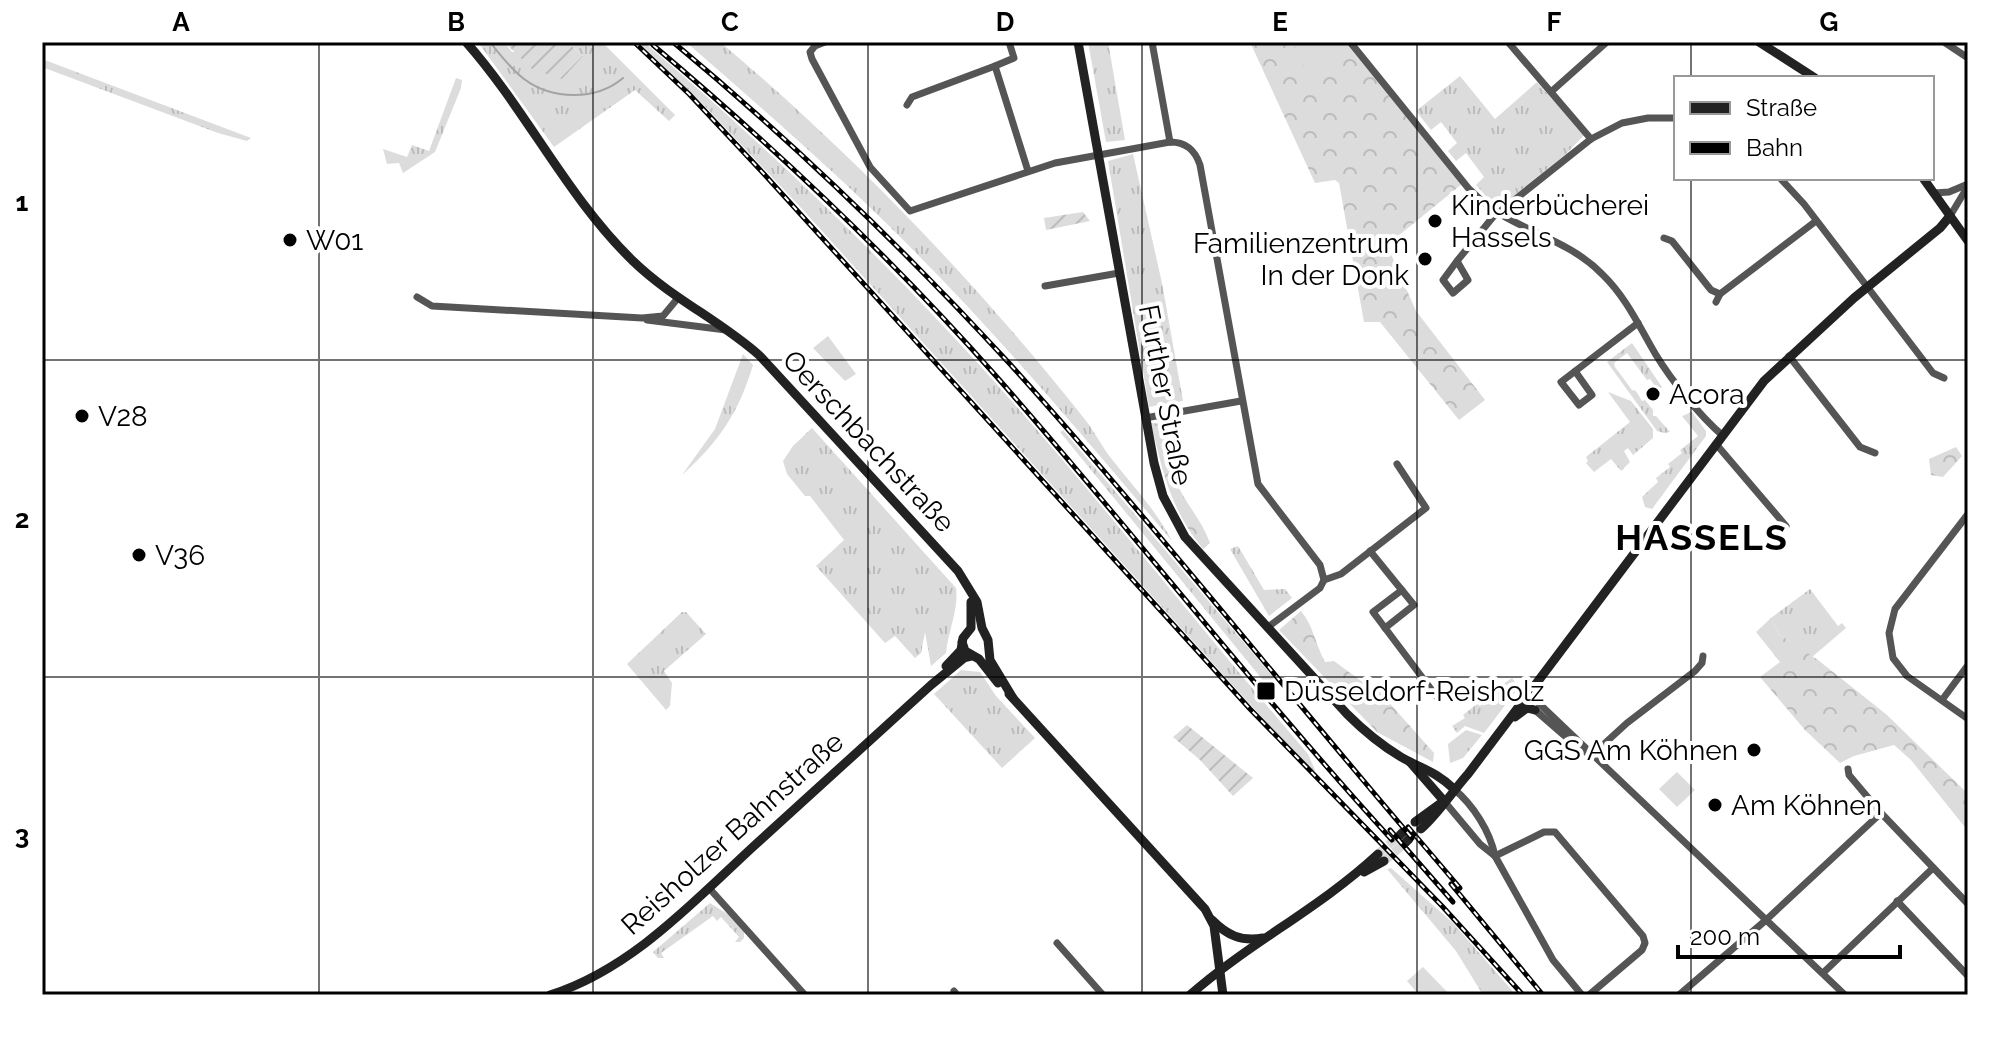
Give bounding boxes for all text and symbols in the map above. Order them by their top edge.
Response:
text: A [172,7,190,37]
text: B [447,7,465,37]
text: C [721,7,739,37]
text: D [996,7,1014,37]
text: E [1272,7,1288,37]
text: F [1547,7,1562,37]
text: G [1820,7,1838,37]
legend [1674,76,1934,180]
text: Straße [1746,93,1817,122]
text: Bahn [1746,133,1803,162]
text: 1 [16,187,29,217]
place label: Kinderbücherei Hassels [1451,189,1649,254]
marker: Kinderbücherei Hassels [1426,212,1444,230]
place label: W01 [306,224,363,257]
place label: Familienzentrum In der Donk [1193,227,1409,292]
marker: W01 [281,231,299,249]
marker: Familienzentrum In der Donk [1416,250,1434,268]
street label: Further Straße [1132,302,1199,488]
street label: Oerschbachstraße [776,344,961,539]
place label: Acora [1669,378,1744,411]
marker: Acora [1644,385,1662,403]
place label: V28 [98,400,148,433]
marker: V28 [73,407,91,425]
text: 2 [15,504,29,534]
district label: HASSELS [1615,516,1789,558]
place label: V36 [155,539,205,572]
marker: V36 [130,546,148,564]
place label: Düsseldorf-Reisholz [1284,675,1544,708]
marker: Düsseldorf-Reisholz [1255,680,1277,702]
street label: Reisholzer Bahnstraße [615,725,850,942]
place label: GGS Am Köhnen [1524,734,1738,767]
marker: GGS Am Köhnen [1745,741,1763,759]
place label: Am Köhnen [1731,789,1882,822]
marker: Am Köhnen [1706,796,1724,814]
text: 3 [15,820,29,850]
scale bar [1678,909,1900,959]
text: 200 m [1690,922,1760,951]

